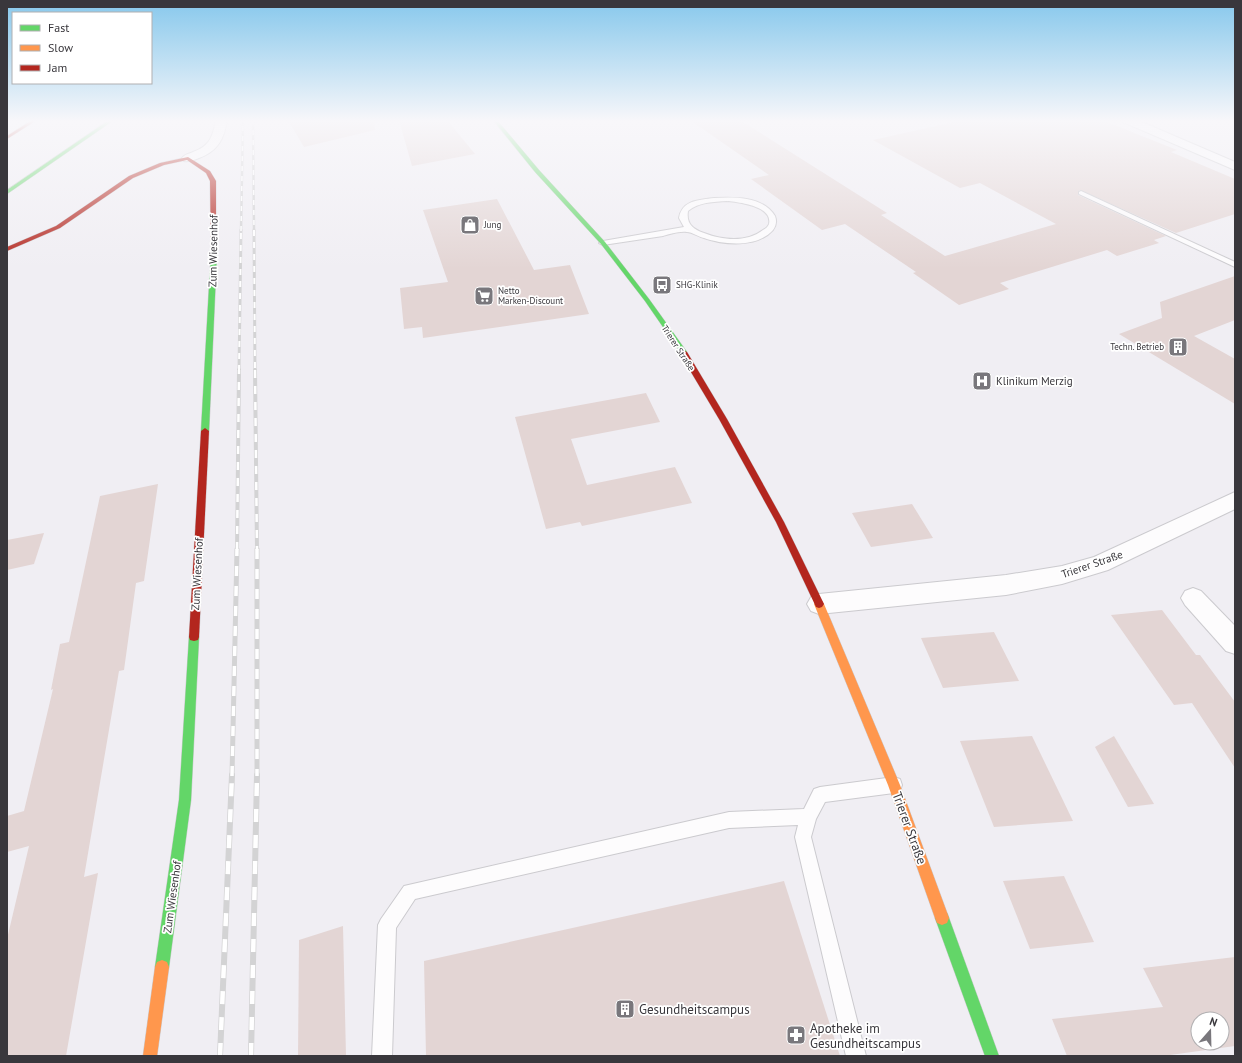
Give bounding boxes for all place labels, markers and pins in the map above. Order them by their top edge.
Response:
shop icon: Jung [459,214,481,236]
place label: Jung [483,219,501,230]
bus stop icon: SHG-Klinik [651,274,673,296]
place label: SHG-Klinik [676,279,718,290]
supermarket icon: Netto Marken-Discount [473,285,495,307]
place label: Netto Marken-Discount [498,285,563,306]
building icon: Techn. Betrieb [1167,336,1189,358]
place label: Techn. Betrieb [1110,341,1164,352]
hospital icon: Klinikum Merzig [971,370,993,392]
place label: Klinikum Merzig [996,374,1073,388]
building icon: Gesundheitscampus [614,998,636,1020]
place label: Gesundheitscampus [639,1001,750,1018]
place label: Apotheke im Gesundheitscampus [810,1020,921,1052]
pharmacy icon: Apotheke im Gesundheitscampus [785,1024,807,1046]

